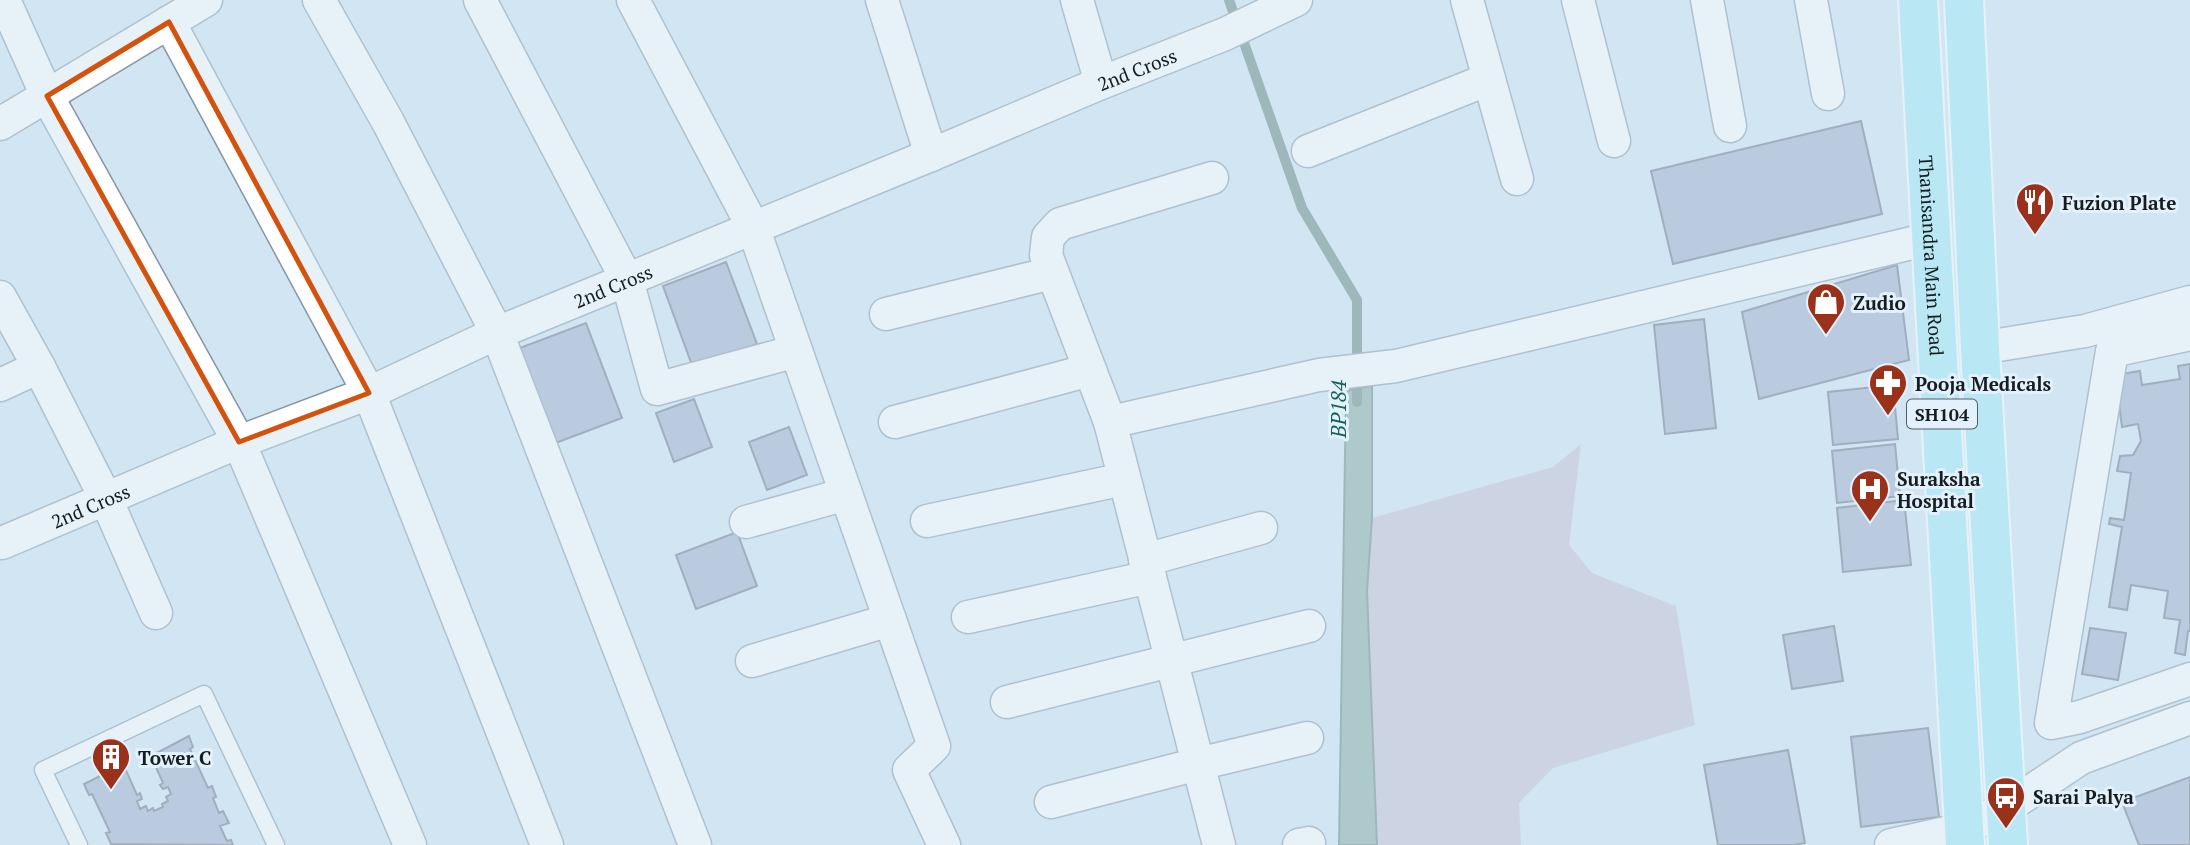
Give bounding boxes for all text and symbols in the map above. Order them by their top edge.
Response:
street label: 2nd Cross [1093,42,1180,96]
street label: Thanisandra Main Road [1914,155,1950,357]
restaurant icon: Fuzion Plate [2014,181,2056,236]
place label: Fuzion Plate [2062,190,2176,215]
street label: 2nd Cross [570,258,656,313]
shop icon: Zudio [1805,281,1847,336]
place label: Zudio [1853,290,1906,315]
pharmacy icon: Pooja Medicals [1867,362,1909,417]
place label: Pooja Medicals [1915,371,2052,396]
water label: BP184 [1324,380,1352,439]
road number: SH104 [1907,400,1977,428]
place label: Suraksha Hospital [1897,466,1981,513]
hospital icon: Suraksha Hospital [1849,468,1891,523]
street label: 2nd Cross [47,478,133,533]
building icon: Tower C [90,736,132,791]
place label: Tower C [138,745,211,770]
bus stop icon: Sarai Palya [1985,775,2027,830]
place label: Sarai Palya [2033,784,2134,809]

